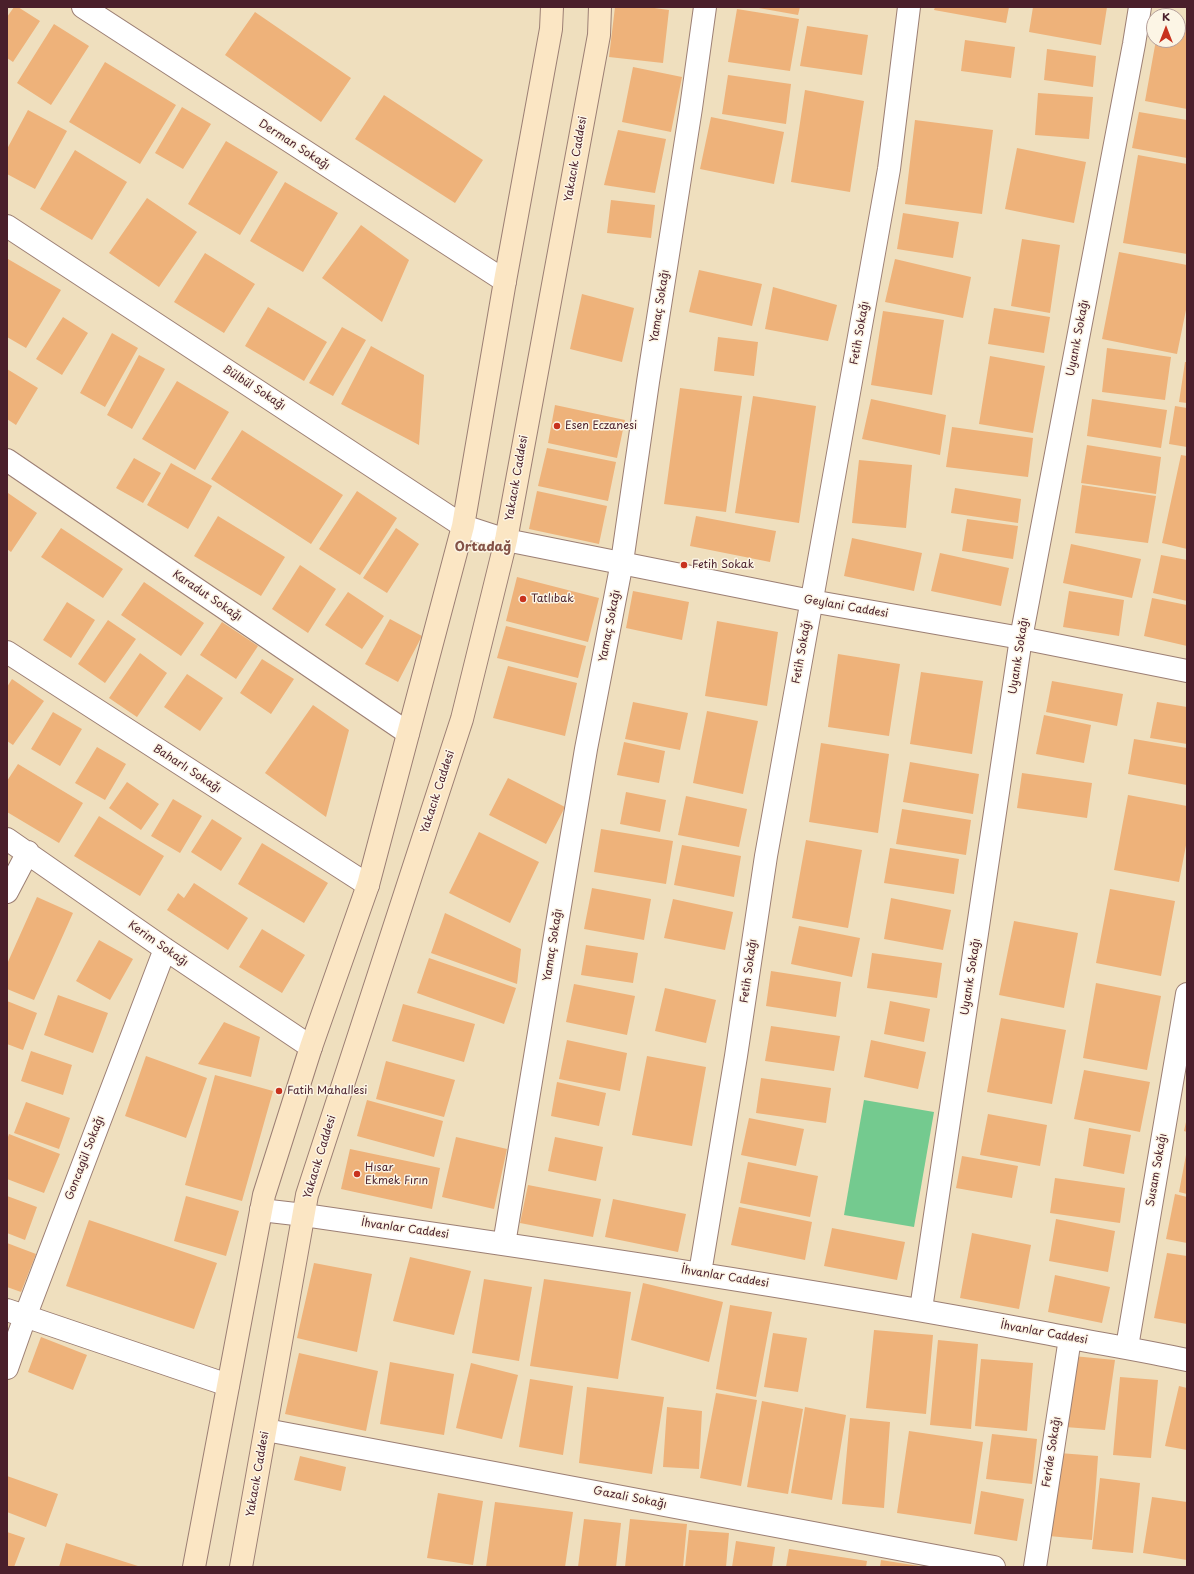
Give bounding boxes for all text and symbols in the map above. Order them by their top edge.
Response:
north arrow [1146,8,1186,48]
text: K [1162,8,1170,25]
street label: Yakacık Caddesi [562,115,590,203]
street label: Derman Sokağı [256,117,332,173]
street label: Yamaç Sokağı [648,269,672,343]
street label: Uyanık Sokağı [1064,299,1092,377]
street label: Fetih Sokağı [848,300,872,366]
street label: Bülbül Sokağı [220,363,288,413]
place label: Esen Eczanesi [565,419,637,433]
marker: Esen Eczanesi [552,421,562,431]
street label: Yakacık Caddesi [503,434,531,522]
district label: Ortadağ [455,539,511,555]
place label: Fetih Sokak [692,558,754,572]
marker: Fetih Sokak [679,560,689,570]
street label: Karadut Sokağı [170,568,244,624]
street label: Yamaç Sokağı [597,589,623,663]
place label: Tatlıbak [531,592,574,606]
street label: Geylani Caddesi [803,593,889,621]
marker: Tatlıbak [518,594,528,604]
street label: Uyanık Sokağı [1006,617,1032,695]
street label: Fetih Sokağı [790,619,814,685]
street label: Baharlı Sokağı [150,742,224,796]
street label: Yakacık Caddesi [418,749,458,835]
street label: Yamaç Sokağı [541,908,565,982]
street label: Kerim Sokağı [126,919,190,969]
street label: Fetih Sokağı [738,938,760,1004]
street label: Uyanık Sokağı [958,938,984,1016]
place label: Fatih Mahallesi [287,1084,367,1098]
marker: Fatih Mahallesi [274,1086,284,1096]
street label: Goncagül Sokağı [63,1114,107,1202]
street label: Yakacık Caddesi [301,1114,339,1200]
street label: Susam Sokağı [1144,1132,1170,1208]
place label: Hısar Ekmek Fırın [365,1161,428,1187]
marker: Hısar Ekmek Fırın [352,1169,362,1179]
street label: İhvanlar Caddesi [360,1216,450,1242]
street label: İhvanlar Caddesi [680,1264,770,1290]
street label: İhvanlar Caddesi [999,1319,1089,1347]
street label: Feride Sokağı [1040,1416,1064,1488]
street label: Yakacık Caddesi [244,1430,272,1518]
street label: Gazali Sokağı [592,1484,668,1512]

